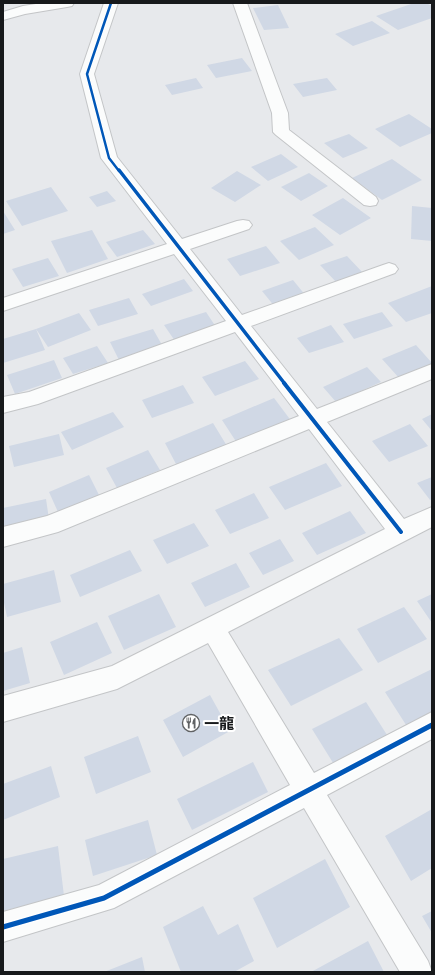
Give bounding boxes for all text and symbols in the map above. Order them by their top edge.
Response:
restaurant icon: 一龍 [181,713,201,733]
place label: 一龍 [204,714,234,733]

